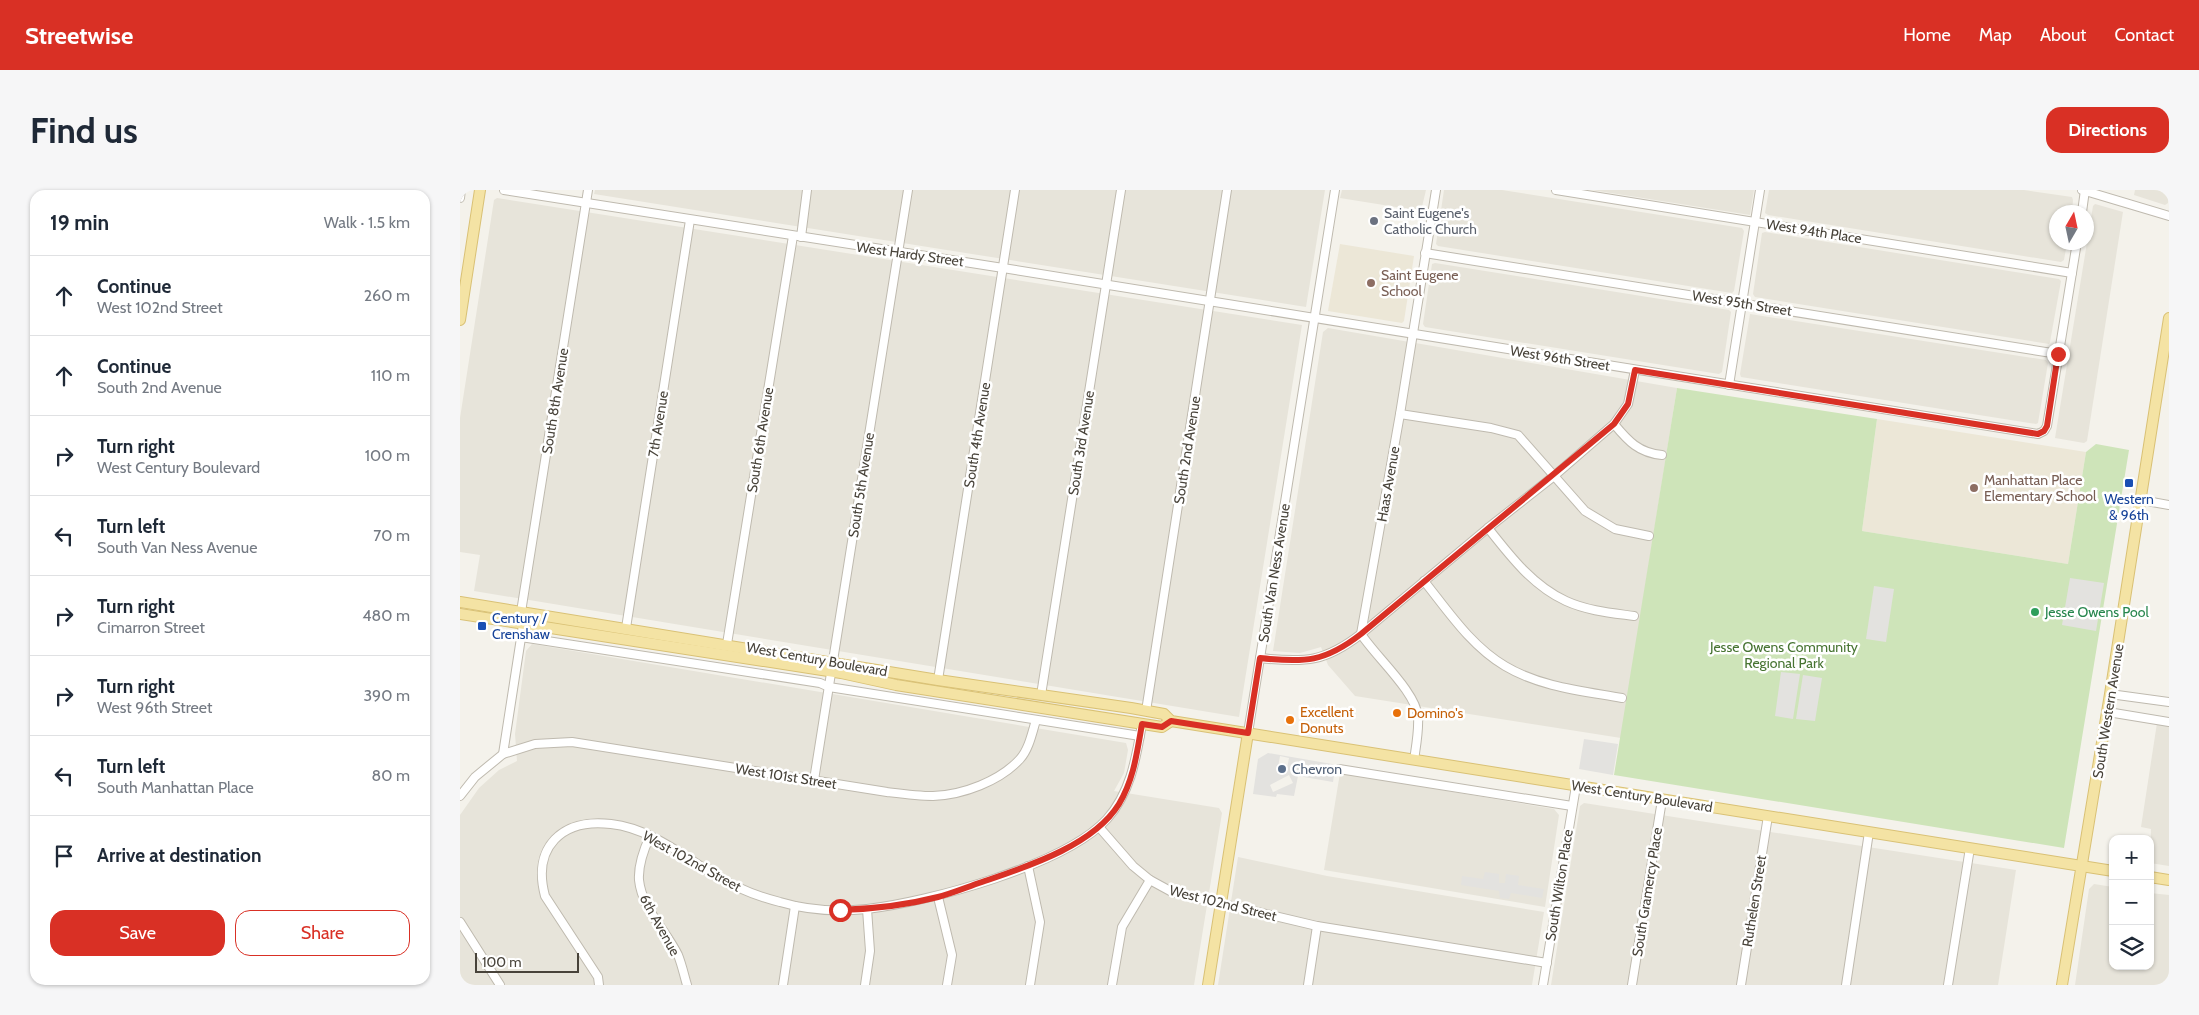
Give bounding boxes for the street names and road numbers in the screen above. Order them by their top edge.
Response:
street label: West 94th Place [1765,215,1863,247]
street label: West Hardy Street [855,238,965,270]
street label: West 95th Street [1691,286,1793,320]
street label: West 96th Street [1509,341,1611,375]
street label: South 8th Avenue [538,347,572,455]
street label: South 4th Avenue [960,381,994,489]
street label: South 6th Avenue [743,386,777,494]
street label: South 3rd Avenue [1064,389,1098,497]
street label: 7th Avenue [644,390,672,458]
street label: South 2nd Avenue [1170,395,1204,505]
street label: South 5th Avenue [844,431,878,539]
street label: Haas Avenue [1372,445,1404,523]
street label: South Van Ness Avenue [1254,502,1294,644]
street label: West Century Boulevard [745,638,889,680]
street label: South Western Avenue [2088,642,2128,780]
street label: West 101st Street [734,759,838,793]
street label: West Century Boulevard [1570,776,1714,816]
street label: West 102nd Street [640,826,745,896]
street label: South Gramercy Place [1628,826,1666,958]
street label: South Wilton Place [1541,828,1577,942]
street label: Ruthelen Street [1738,854,1770,948]
street label: West 102nd Street [1167,881,1279,925]
street label: 6th Avenue [636,891,684,959]

